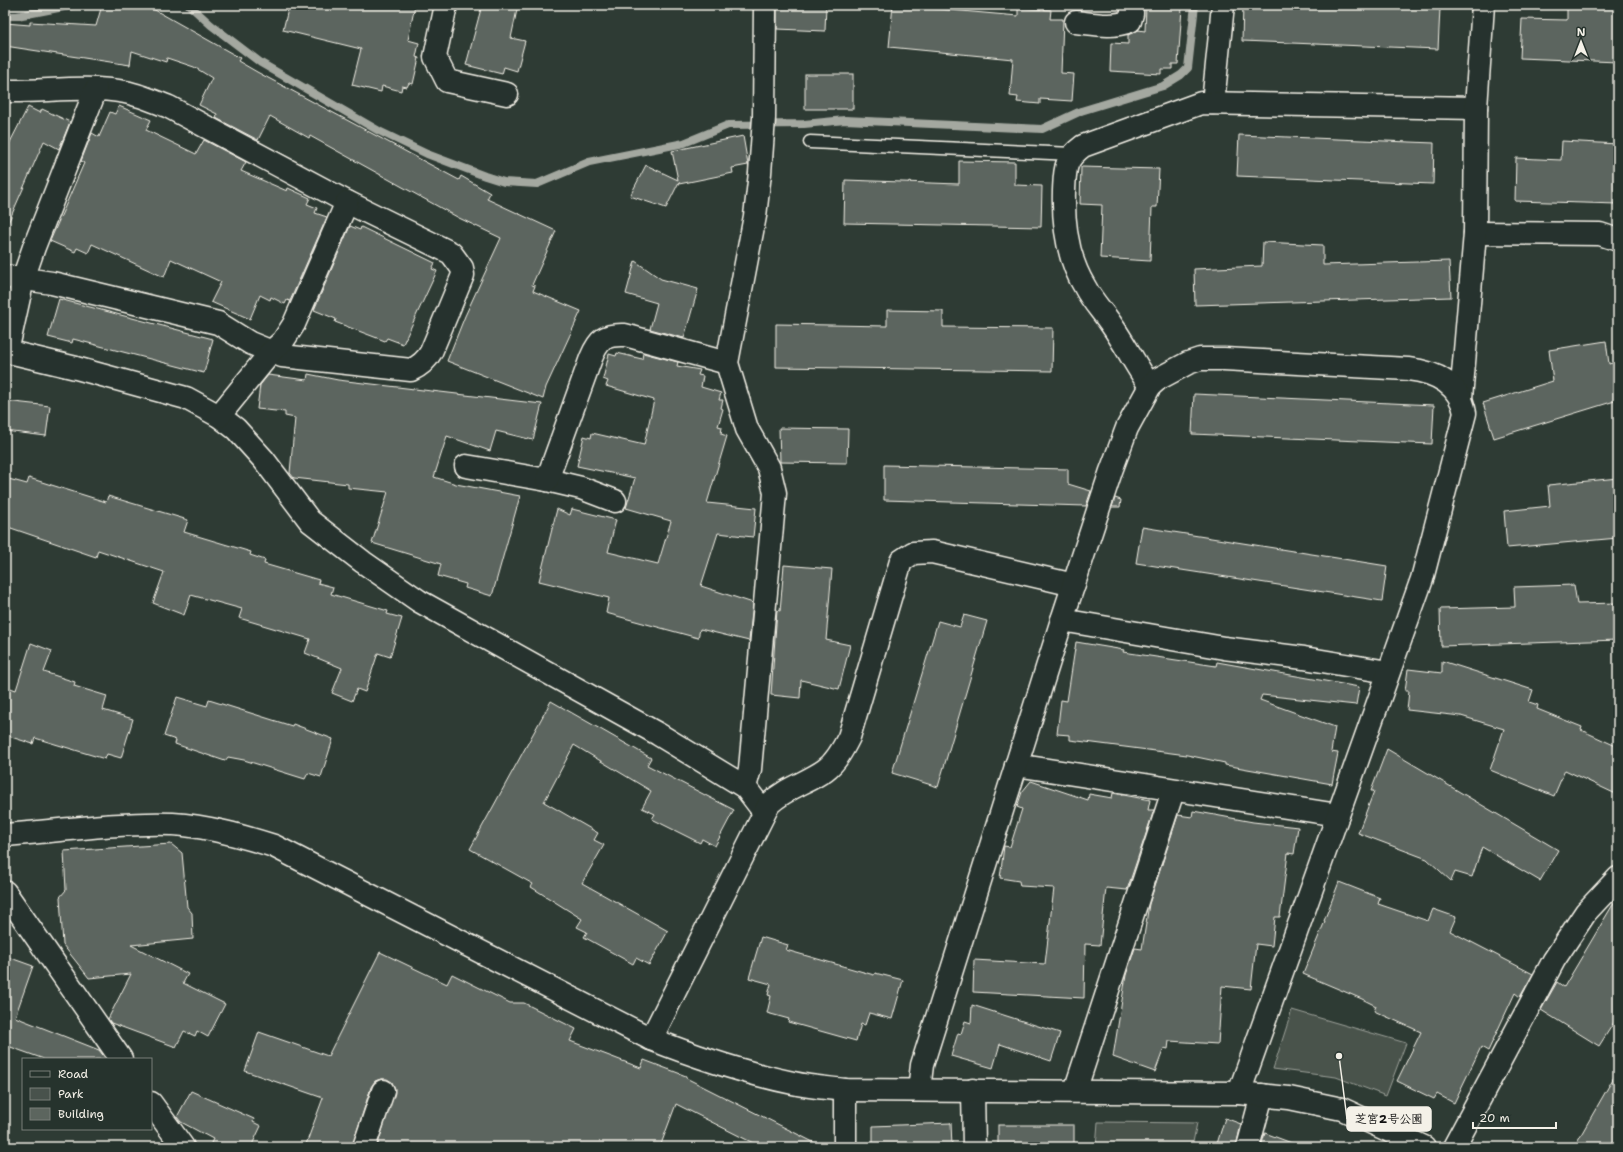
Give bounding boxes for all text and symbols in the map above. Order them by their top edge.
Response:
north arrow [1561,22,1601,62]
text: N [1577,25,1586,40]
legend [22,1058,152,1130]
text: Road [58,1066,89,1082]
text: Park [58,1086,84,1102]
scale bar [1473,1104,1556,1130]
text: Building [58,1106,104,1122]
callout: 芝宮2号公園 [1347,1107,1431,1131]
text: 20 m [1479,1110,1510,1126]
text: 芝宮2号公園 [1355,1111,1423,1127]

